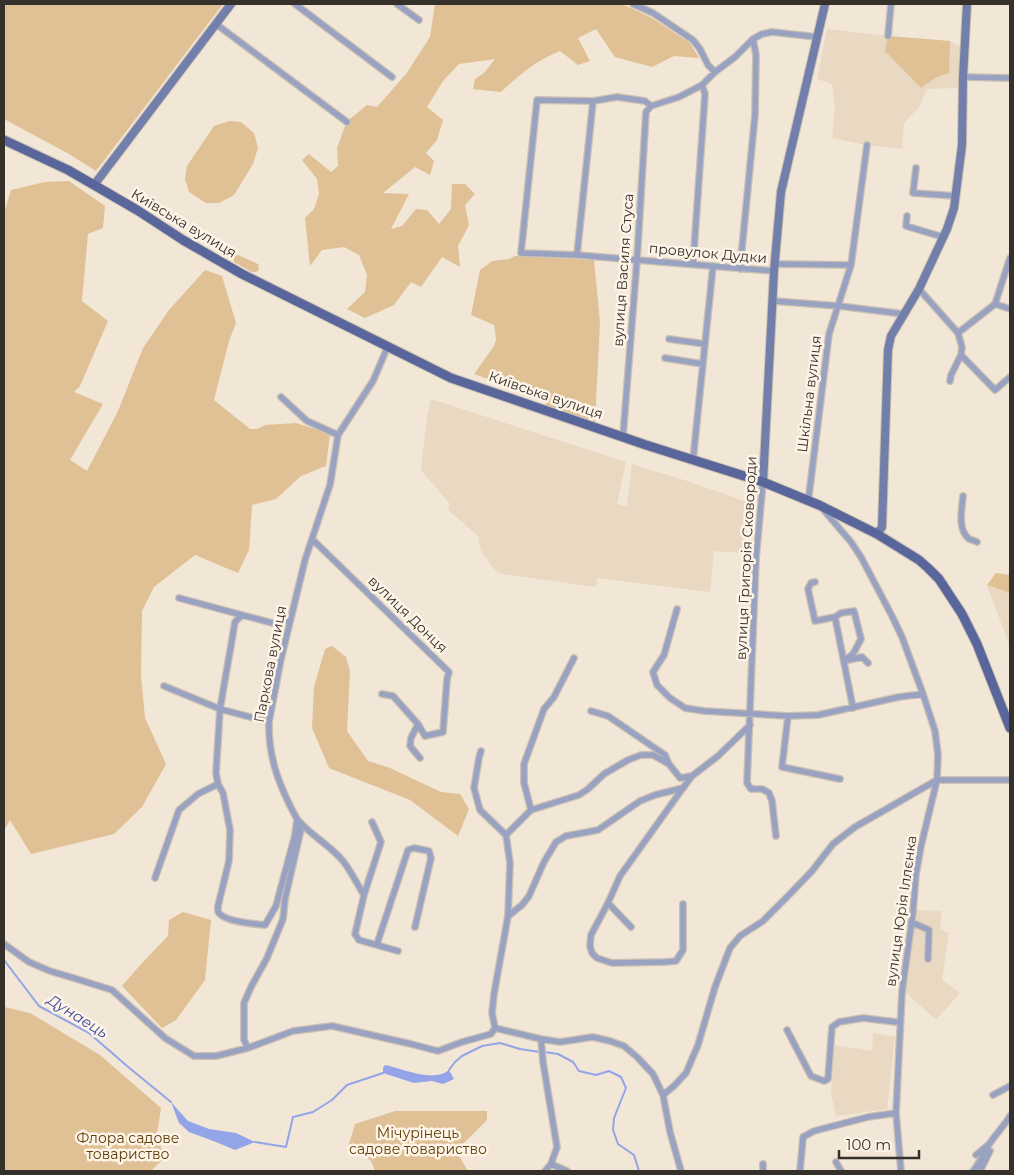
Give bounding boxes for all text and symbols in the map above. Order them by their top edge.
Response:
street label: Київська вулиця [128,184,240,262]
street label: вулиця Василя Стуса [609,193,637,347]
street label: провулок Дудки [648,239,768,267]
street label: Шкільна вулиця [793,334,825,454]
street label: Київська вулиця [486,367,606,423]
street label: вулиця Григорія Сковороди [732,456,760,660]
street label: вулиця Донця [365,572,451,656]
street label: Паркова вулиця [250,604,290,724]
street label: вулиця Юрія Іллєнка [881,834,921,988]
water label: Дунаець [42,989,112,1042]
park label: Мічурінець садове товариство [349,1124,487,1158]
scale bar [839,1128,919,1160]
park label: Флора садове товариство [77,1129,179,1163]
text: 100 m [846,1135,891,1154]

